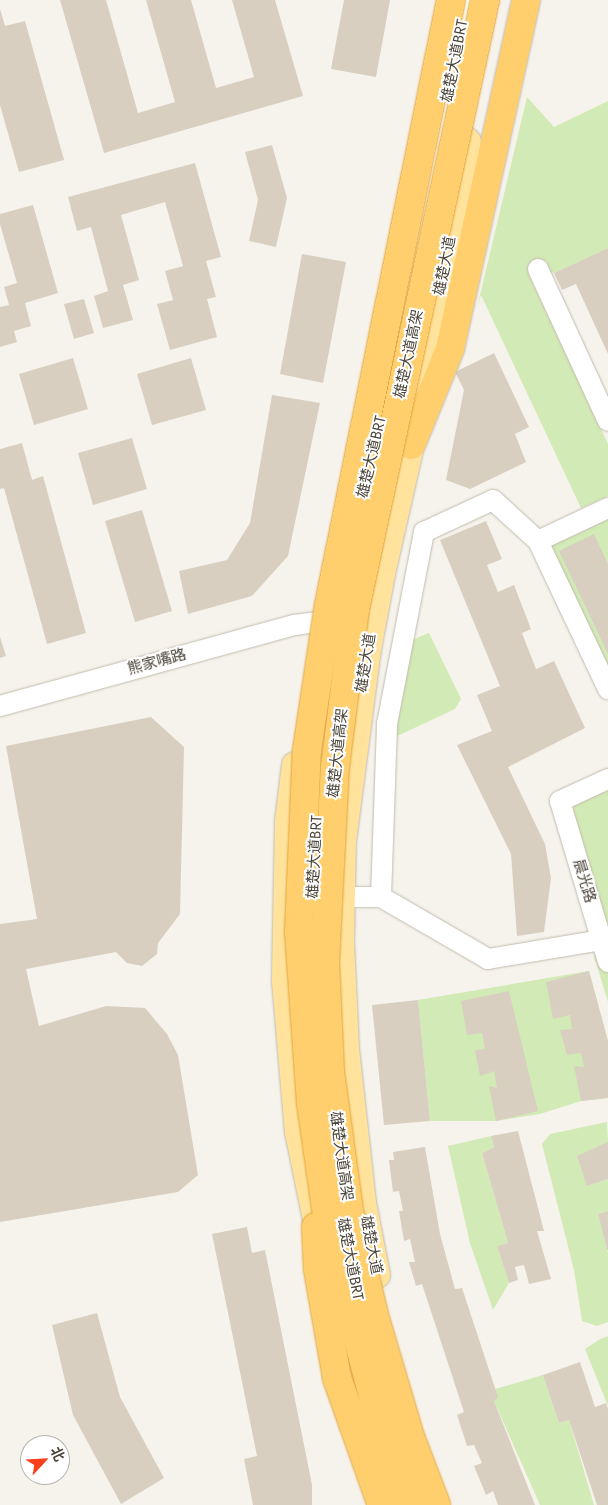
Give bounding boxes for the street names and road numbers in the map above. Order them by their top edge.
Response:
street label: 雄楚大道BRT [438,18,472,104]
street label: 雄楚大道 [430,235,460,297]
street label: 雄楚大道高架 [391,308,427,400]
street label: 雄楚大道BRT [354,414,390,500]
street label: 雄楚大道 [352,632,380,694]
street label: 熊家嘴路 [126,646,188,678]
street label: 雄楚大道高架 [324,707,352,799]
street label: 雄楚大道BRT [304,815,326,899]
street label: 晨光路 [569,857,599,905]
street label: 雄楚大道高架 [326,1110,356,1202]
street label: 雄楚大道 [356,1214,386,1276]
street label: 雄楚大道BRT [333,1216,367,1302]

